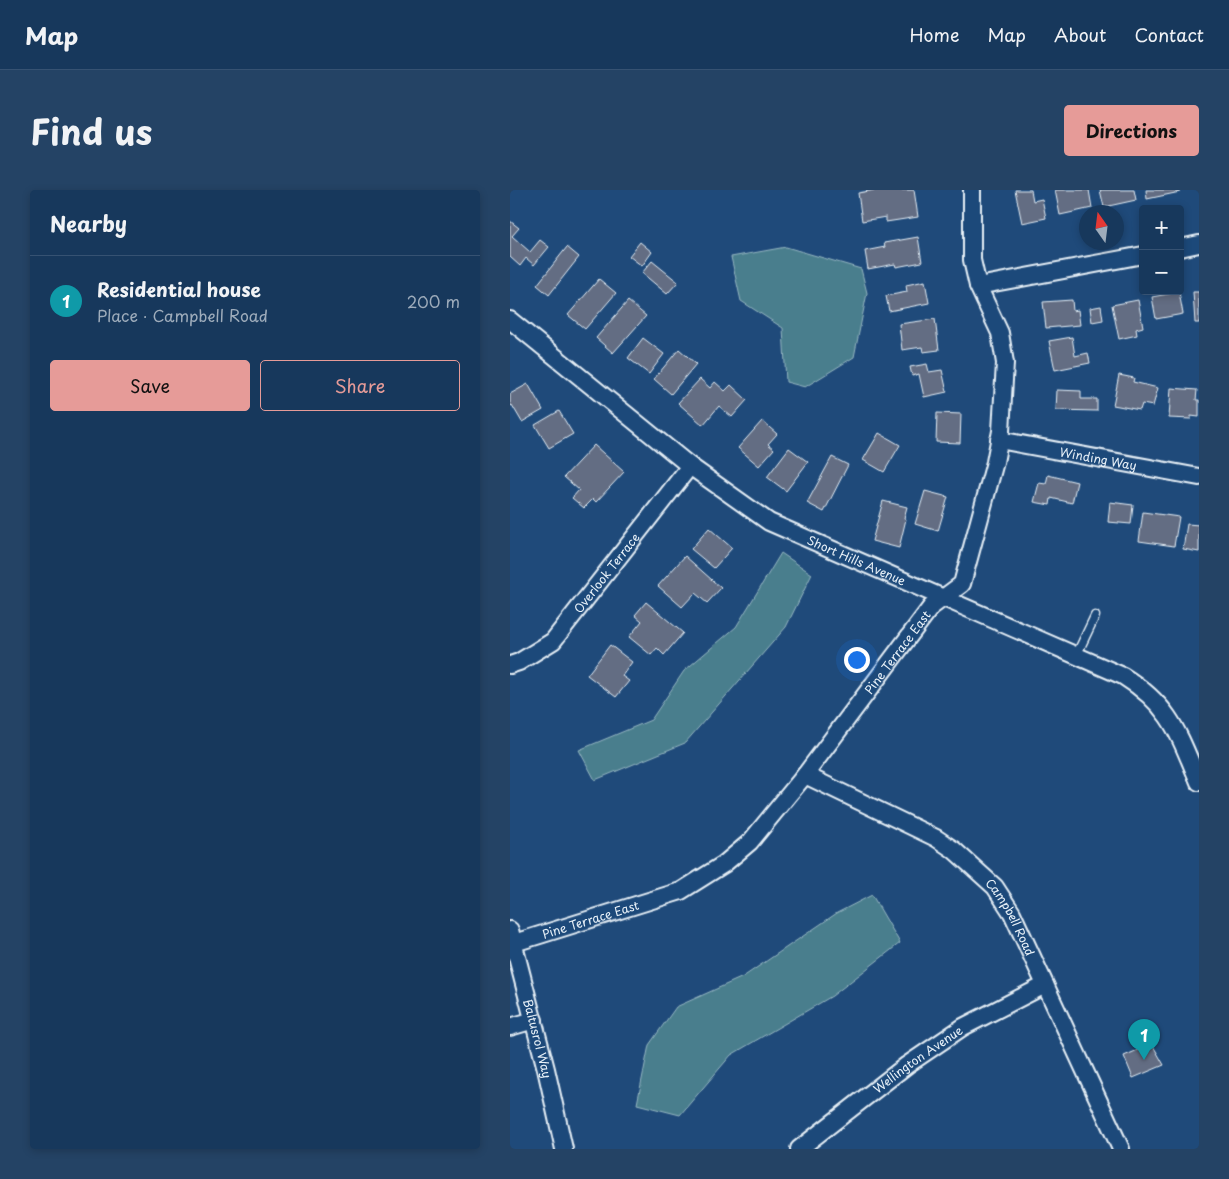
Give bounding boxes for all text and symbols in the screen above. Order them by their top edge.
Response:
text: Map [25,17,78,53]
text: Home [909,21,959,48]
text: Map [987,21,1026,48]
text: About [1054,21,1106,48]
text: Contact [1134,21,1204,48]
text: Find us [30,104,152,157]
button: Directions [1064,105,1199,156]
north arrow [1079,205,1124,250]
map controls [1139,205,1184,295]
button: + [1139,205,1184,250]
text: Nearby [50,207,127,239]
button: − [1139,250,1184,295]
text: Residential house [97,275,261,303]
text: 1 [62,289,70,313]
text: 200 m [407,289,460,313]
text: Place · Campbell Road [97,303,268,327]
button: Save [50,360,250,411]
button: Share [260,360,460,411]
street label: Winding Way [1058,442,1138,474]
street label: Overlook Terrace [569,529,643,617]
street label: Short Hills Avenue [804,531,909,590]
street label: Pine Terrace East [860,606,935,698]
your location [844,647,870,673]
street label: Campbell Road [982,874,1039,959]
street label: Pine Terrace East [540,896,641,943]
street label: Baltusrol Way [519,997,557,1080]
pin: 1 [1128,1019,1160,1060]
street label: Wellington Avenue [869,1021,966,1097]

